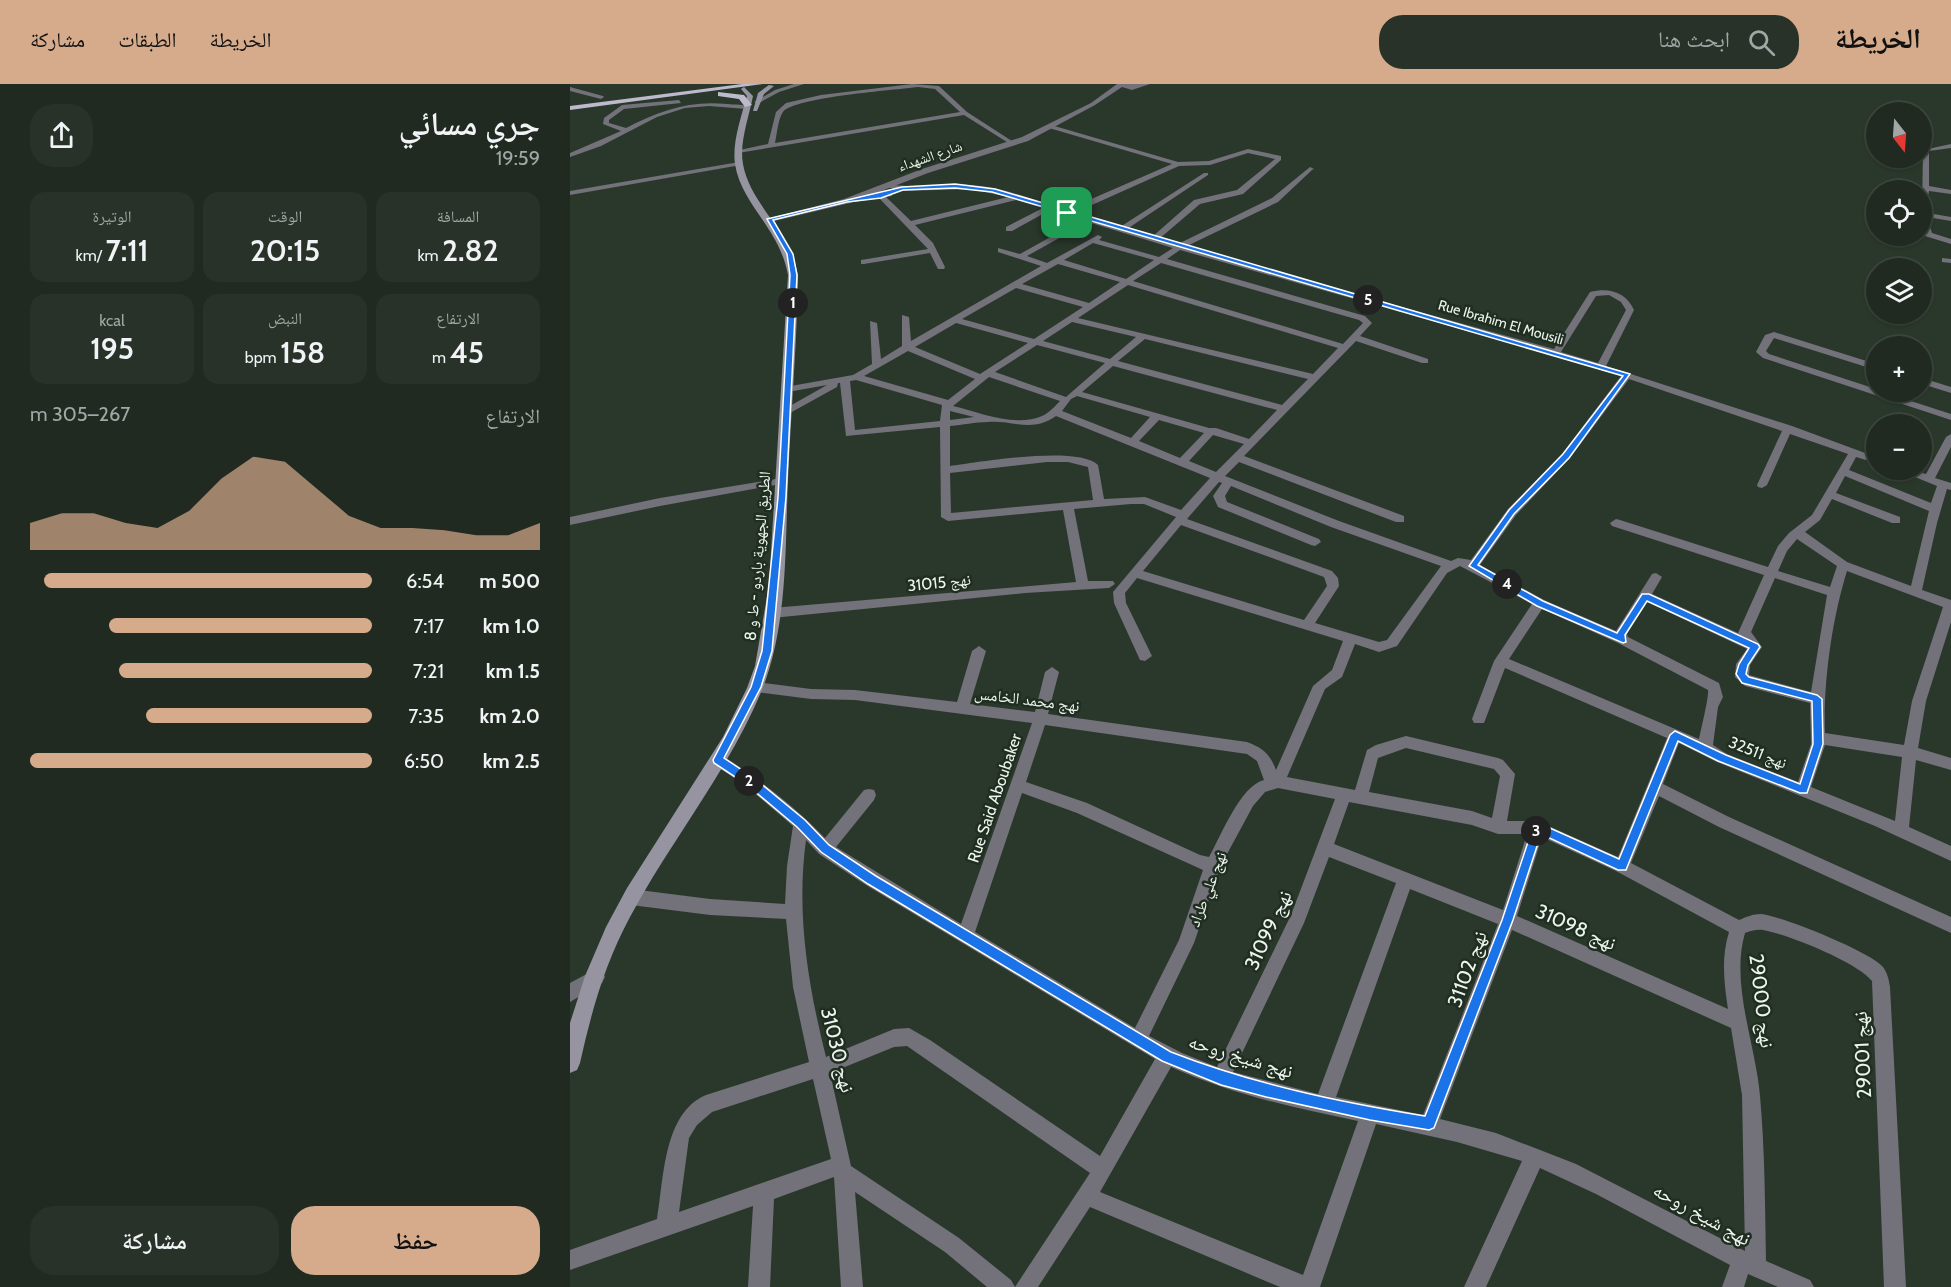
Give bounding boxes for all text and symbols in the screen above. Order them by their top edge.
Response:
search box [1379,15,1799,69]
text: الخريطة [1835,21,1921,55]
text: ابحث هنا [1658,26,1730,53]
icon: search [1745,26,1778,59]
text: مشاركة [30,27,85,52]
text: الطبقات [118,27,177,52]
text: الخريطة [210,27,271,52]
north arrow [1866,102,1932,168]
map controls [1866,102,1932,480]
text: جري مسائي [398,103,540,143]
button: share [30,104,93,167]
street label: شارع الشهداء [895,137,965,176]
text: 19:59 [496,146,540,170]
button: locate [1866,180,1932,246]
pin [1041,187,1092,238]
icon: arrive [1050,196,1083,229]
text: الوتيرة [93,207,131,226]
text: الوقت [268,207,302,226]
text: المسافة [437,207,479,226]
text: 7:11 [106,232,148,269]
text: 20:15 [250,232,320,269]
text: 2.82 [442,232,499,269]
text: /km [76,246,106,265]
text: km [417,246,442,265]
button: layers [1866,258,1932,324]
pin: 5 [1353,285,1383,315]
pin: 1 [778,288,808,318]
text: 5 [1364,290,1372,309]
text: 1 [790,293,796,312]
street label: Rue Ibrahim El Mousili [1436,295,1566,349]
text: النبض [268,309,302,328]
text: الارتفاع [436,309,480,328]
text: kcal [99,311,125,330]
text: 195 [90,330,134,367]
text: 158 [280,334,325,371]
text: 45 [450,334,484,371]
button: + [1866,336,1932,402]
text: bpm [245,348,280,367]
text: m [432,348,450,367]
text: 267–305 m [30,402,130,426]
text: الارتفاع [485,404,540,428]
button: − [1866,414,1932,480]
street label: الطريق الجهوية باردو - ط و 8 [741,470,775,642]
text: 6:54 [406,569,444,593]
text: 500 m [479,569,540,593]
pin: 4 [1492,569,1522,599]
street label: نهج 31015 [906,570,972,596]
text: 4 [1502,574,1512,593]
text: 7:17 [413,614,444,638]
text: 1.0 km [483,614,540,638]
text: 7:21 [413,659,444,683]
text: 1.5 km [486,659,540,683]
street label: نهج محمد الخامس [973,684,1081,716]
text: 7:35 [408,704,444,728]
text: 2.0 km [479,704,540,728]
street label: Rue Said Aboubaker [964,730,1026,865]
street label: نهج 32511 [1726,732,1790,774]
text: 6:50 [404,749,444,773]
text: 2.5 km [483,749,540,773]
pin: 2 [734,766,764,796]
text: 2 [745,771,753,790]
pin: 3 [1521,816,1551,846]
text: 3 [1532,821,1540,840]
street label: نهج علي طراد [1184,849,1233,930]
street label: نهج 31099 [1239,886,1298,974]
street label: نهج 31098 [1532,899,1620,956]
street label: نهج 31102 [1442,928,1493,1011]
street label: نهج 29000 [1743,953,1780,1050]
street label: نهج 31030 [815,1005,860,1095]
street label: نهج 29001 [1848,1011,1877,1099]
street label: نهج شيخ روحه [1186,1029,1296,1084]
street label: نهج شيخ روحه [1648,1177,1755,1252]
button: مشاركة [30,1206,279,1275]
button: حفظ [291,1206,540,1275]

